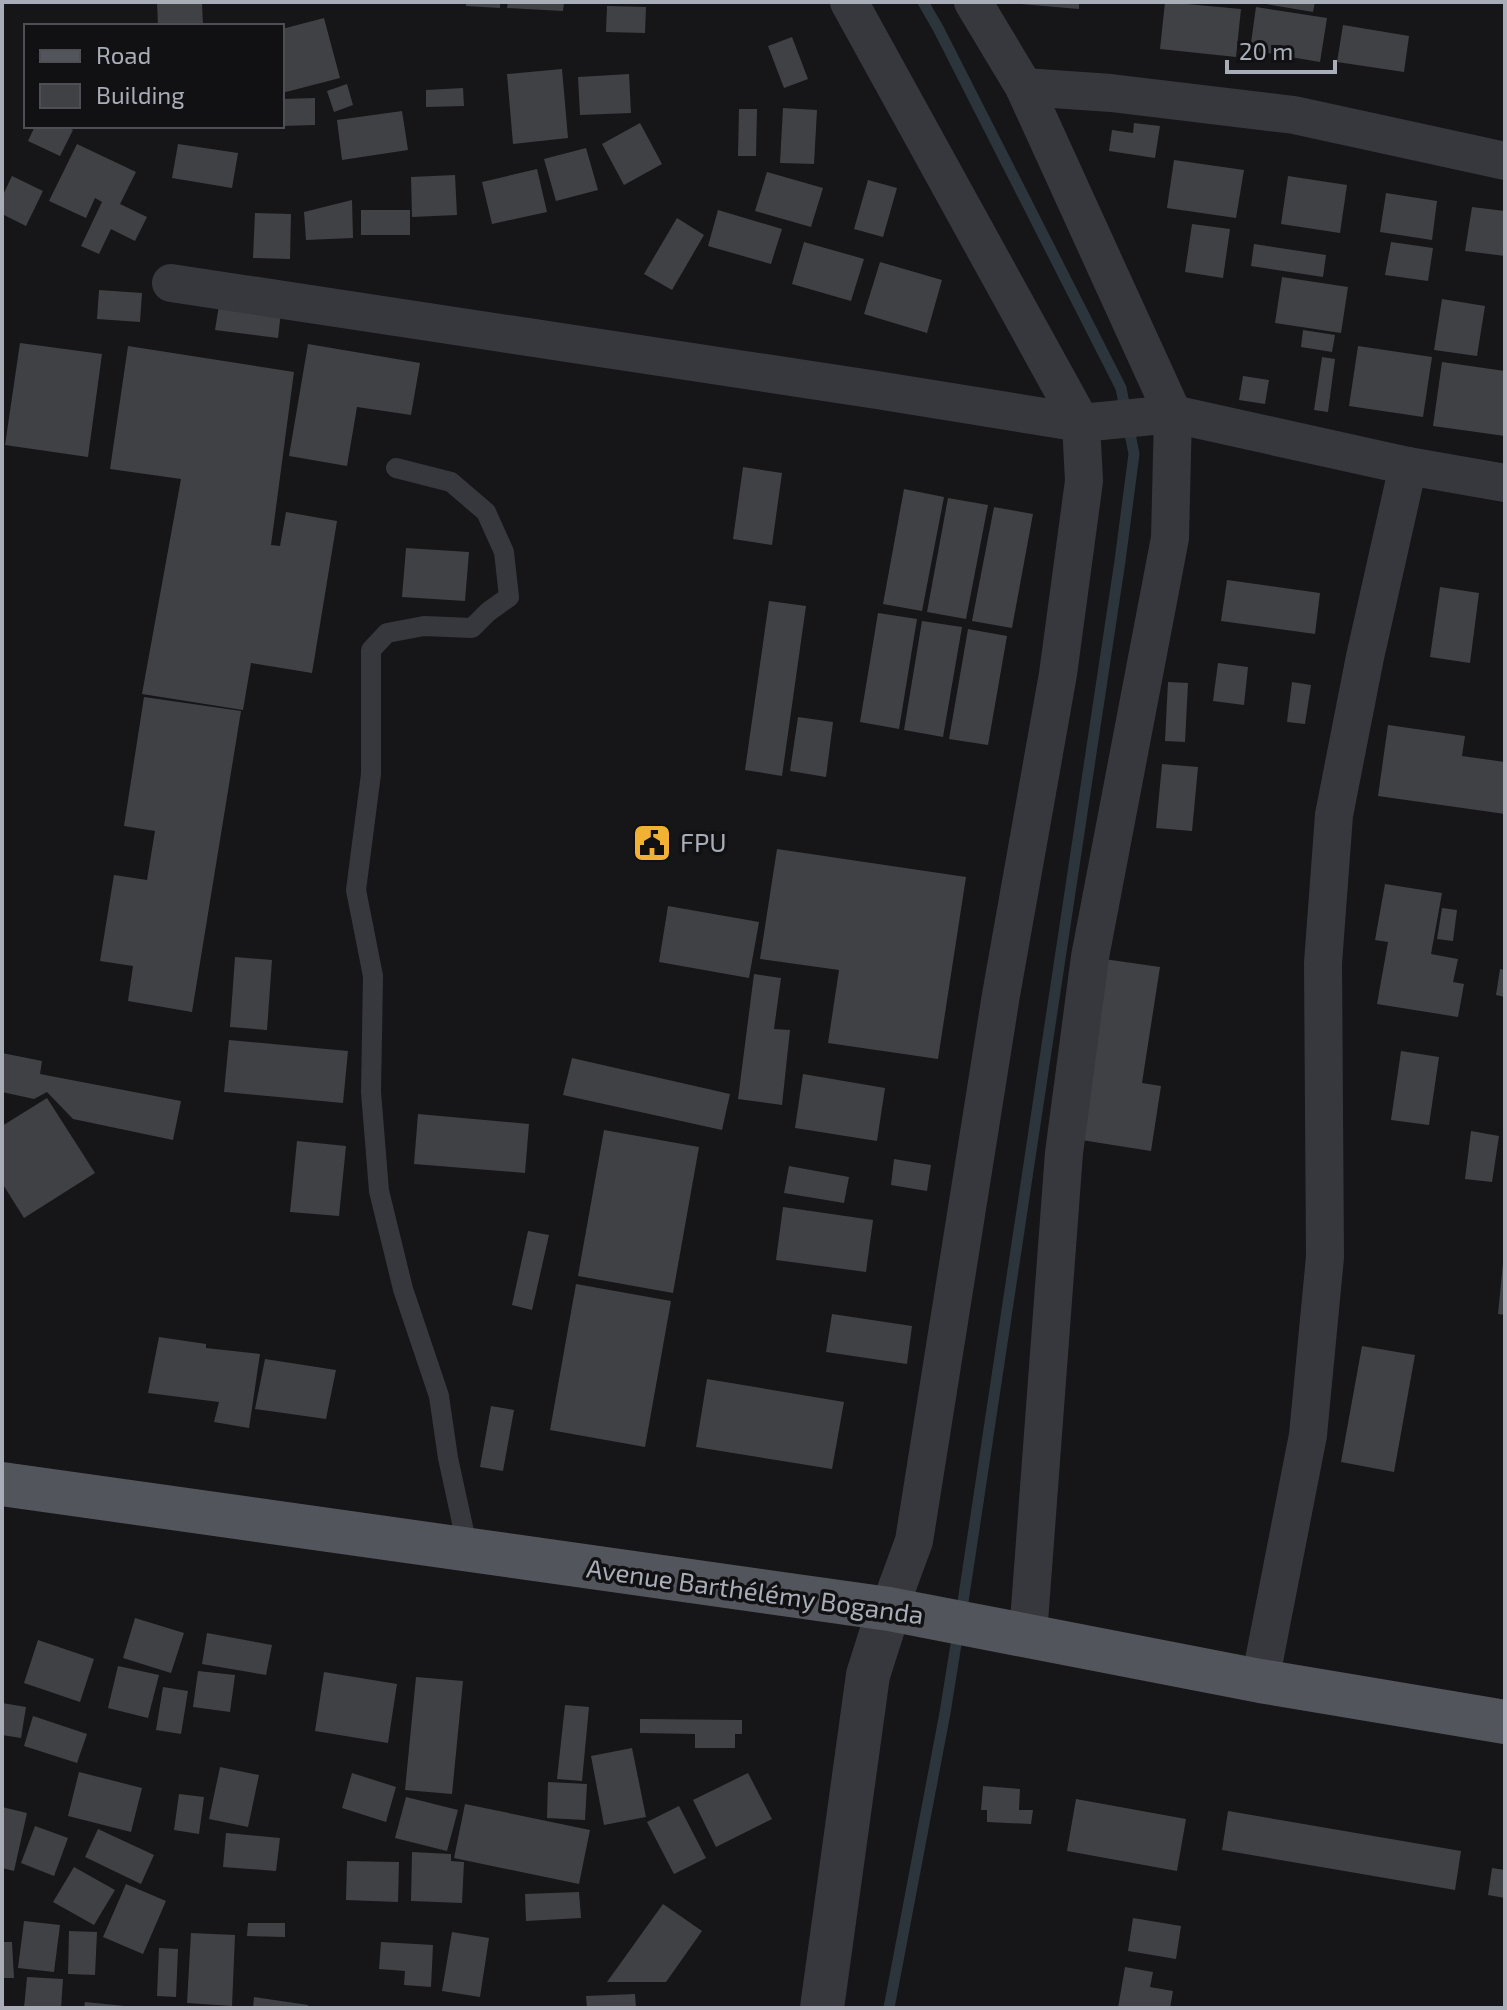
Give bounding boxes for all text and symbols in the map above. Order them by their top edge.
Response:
legend [24,24,284,128]
scale bar [1227,24,1335,74]
text: 20 m [1239,36,1293,65]
text: Road [96,40,151,69]
text: Building [96,80,185,109]
public building icon: FPU [631,822,673,864]
place label: FPU [680,826,727,857]
street label: Avenue Barthélémy Boganda [585,1552,926,1630]

